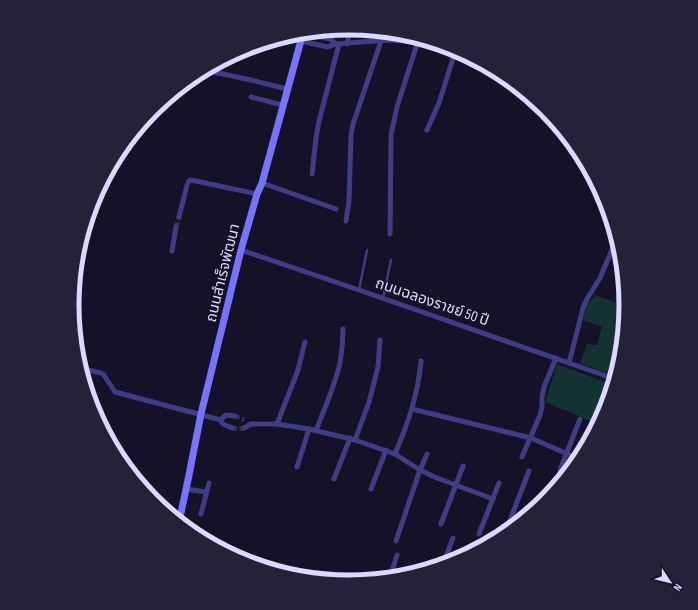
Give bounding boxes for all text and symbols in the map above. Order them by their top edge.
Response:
street label: ถนนสำเร็จพัฒนา [202,222,244,324]
street label: ถนนฉลองราชย์ 50 ปี [373,274,491,330]
north arrow [650,562,690,602]
text: N [671,581,685,594]

